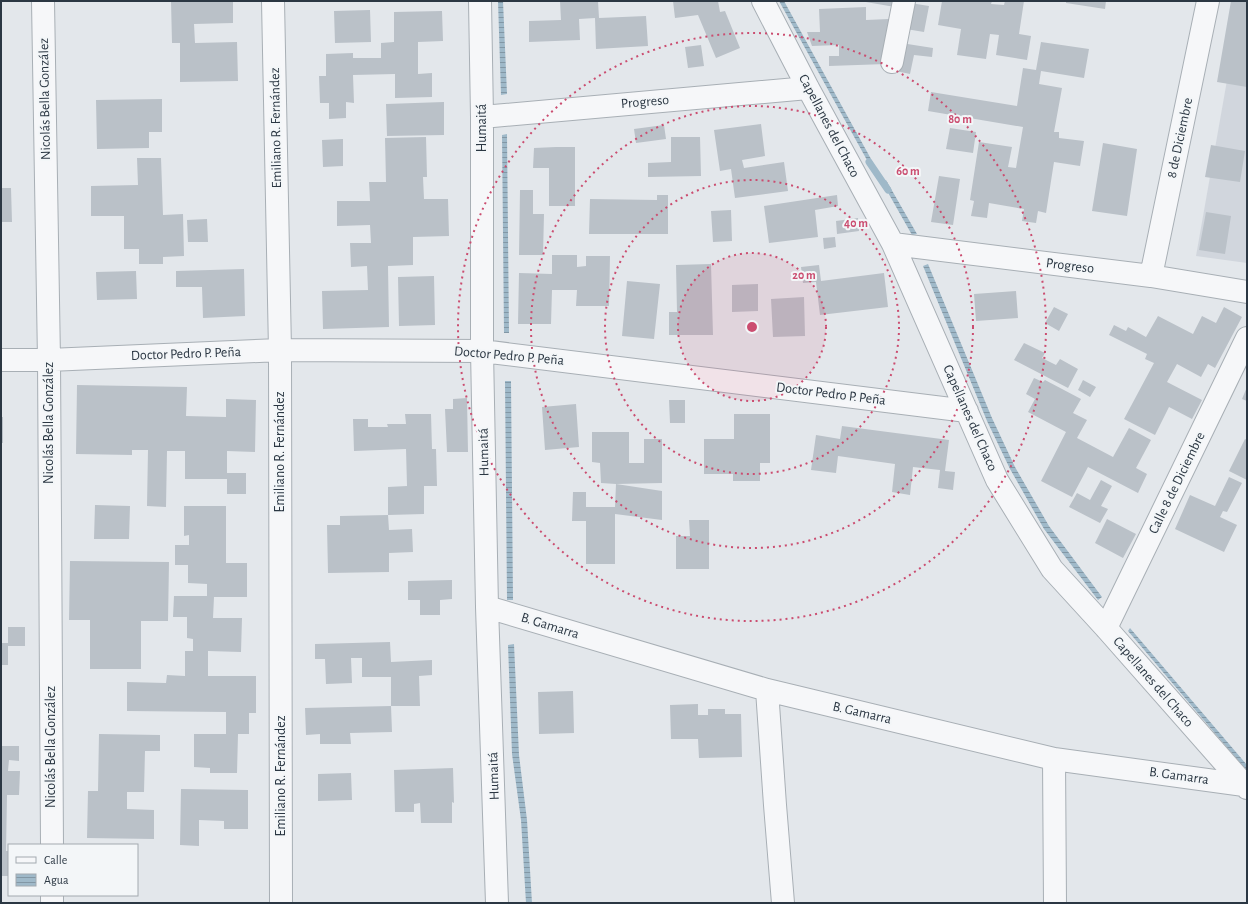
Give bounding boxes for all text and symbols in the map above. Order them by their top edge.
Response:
street label: Nicolás Bella González [37,38,53,160]
street label: Emiliano R. Fernández [268,67,284,189]
street label: Capellanes del Chaco [796,72,862,180]
street label: Progreso [620,93,670,111]
street label: 8 de Diciembre [1165,97,1195,179]
street label: Humaitá [475,103,489,152]
text: 80 m [948,113,972,125]
text: 60 m [896,165,920,177]
text: 40 m [844,217,868,229]
street label: Progreso [1045,256,1095,276]
text: 20 m [792,269,816,281]
centre of rings [745,320,759,334]
street label: Doctor Pedro P. Peña [453,344,565,368]
street label: Doctor Pedro P. Peña [131,345,242,363]
street label: Nicolás Bella González [42,362,56,484]
street label: Capellanes del Chaco [940,363,1000,473]
street label: Doctor Pedro P. Peña [775,380,887,408]
street label: Emiliano R. Fernández [273,391,287,512]
street label: Humaitá [477,427,491,476]
street label: Calle 8 de Diciembre [1146,430,1208,536]
street label: B. Gamarra [519,611,581,642]
street label: Capellanes del Chaco [1110,634,1196,730]
street label: Nicolás Bella González [44,686,58,808]
street label: B. Gamarra [831,699,893,727]
street label: Emiliano R. Fernández [274,715,288,836]
street label: Humaitá [486,751,502,800]
street label: B. Gamarra [1148,765,1210,787]
legend [8,844,138,896]
text: Calle [44,854,67,866]
text: Agua [44,874,69,886]

